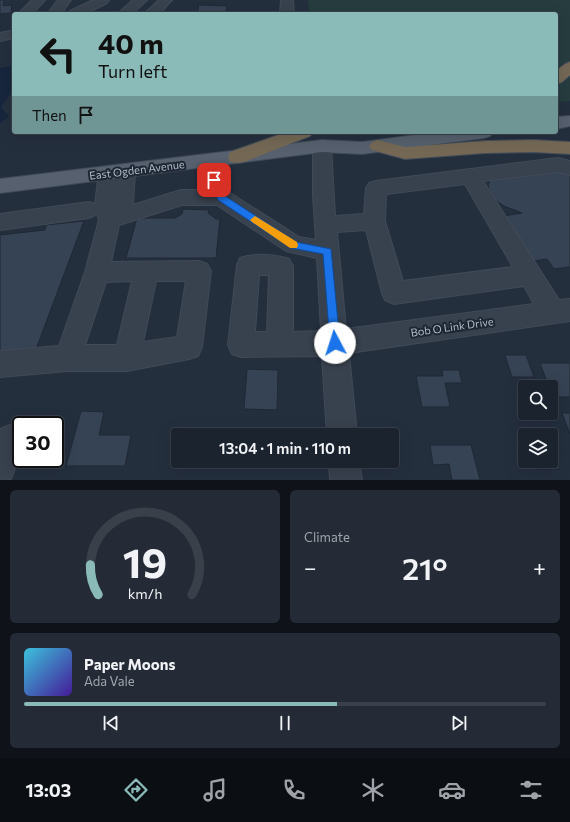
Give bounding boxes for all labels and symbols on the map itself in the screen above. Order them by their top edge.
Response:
street label: East Ogden Avenue [89,157,186,182]
pin [197,163,231,197]
street label: Bob O Link Drive [410,314,494,339]
position arrow [314,322,356,364]
speed limit sign: 30 [12,416,64,468]

